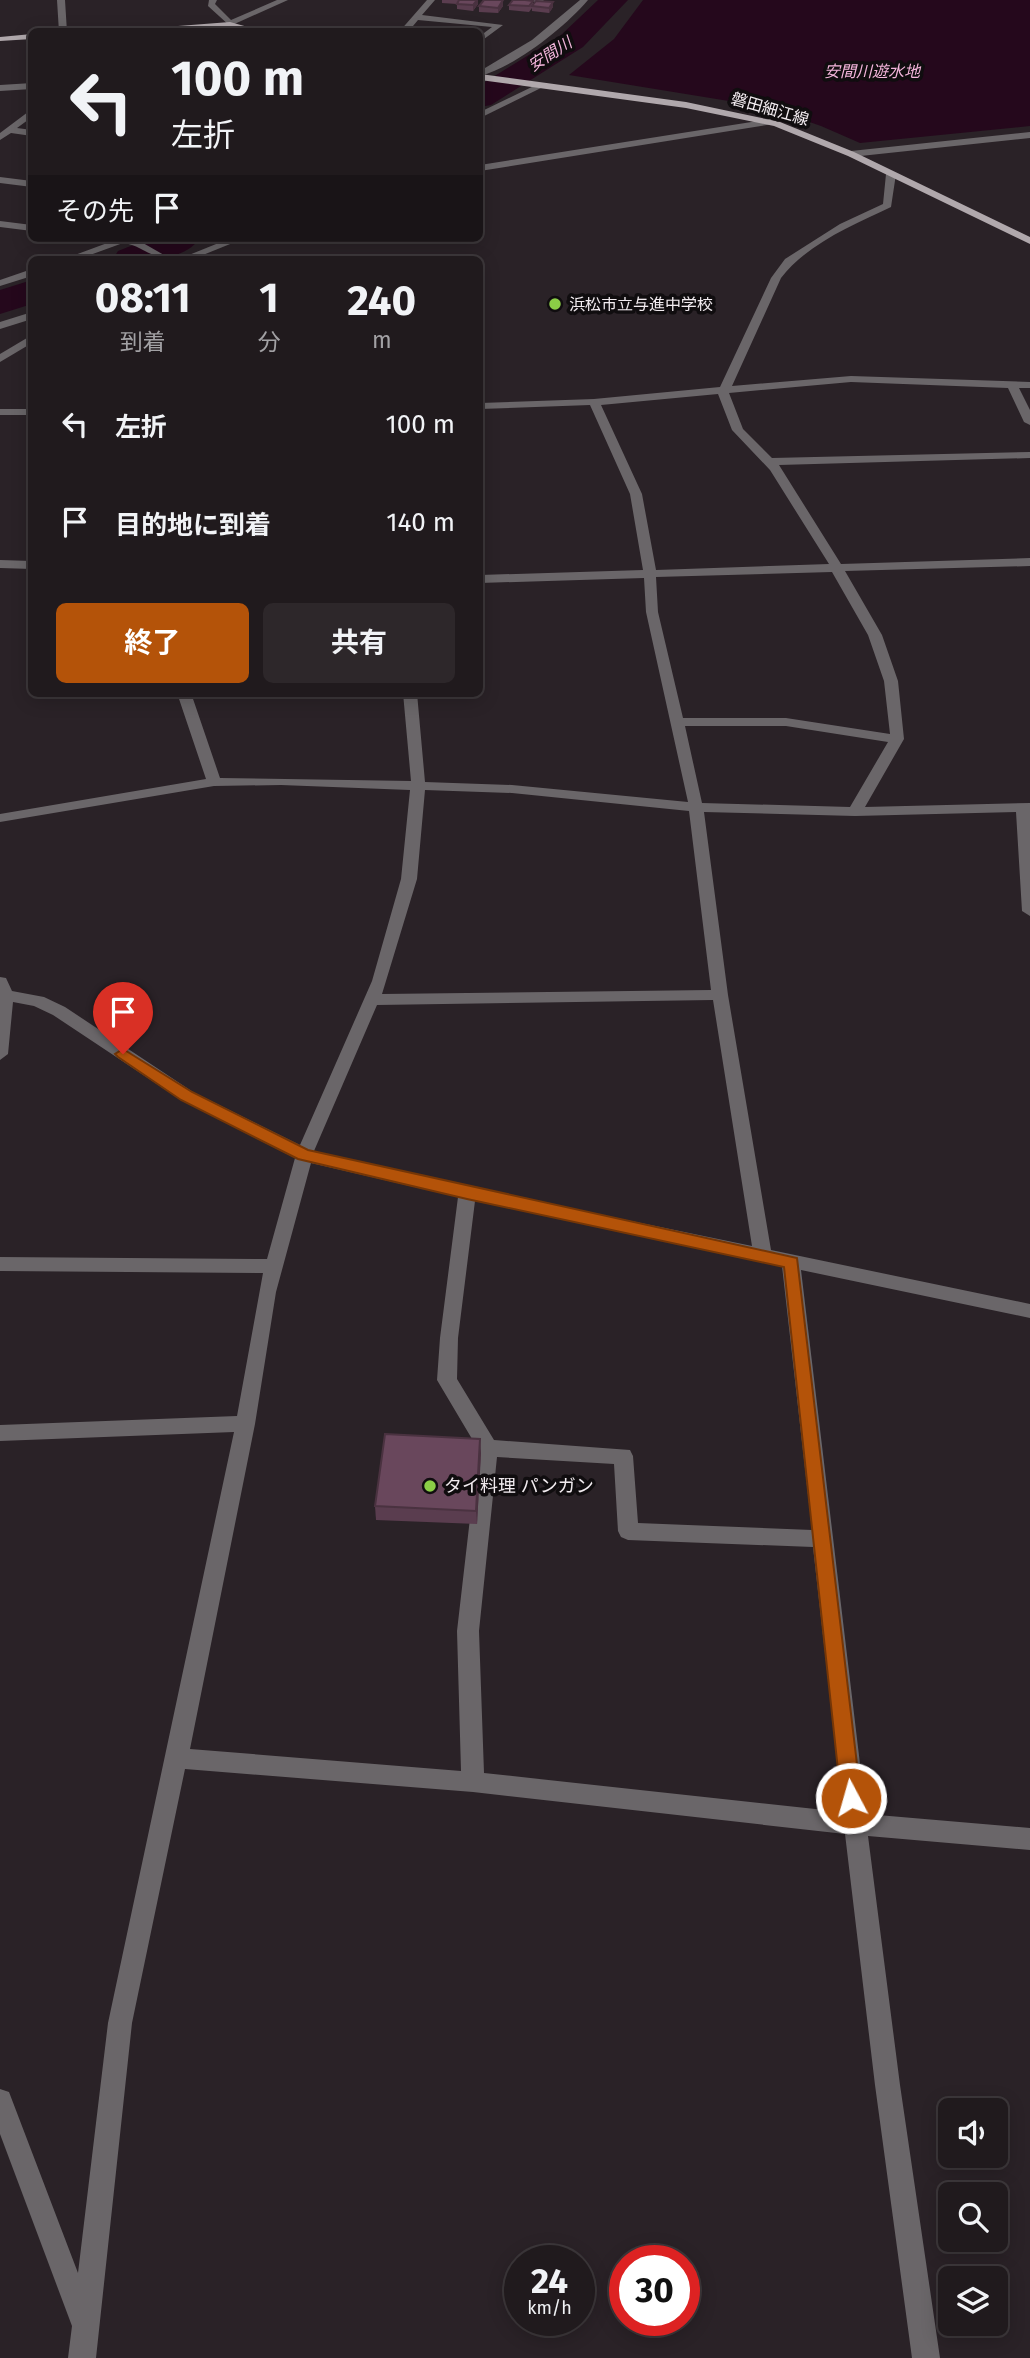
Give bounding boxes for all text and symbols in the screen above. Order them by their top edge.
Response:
water label: 安間川 [525,32,577,75]
text: 100 m [171,49,304,108]
icon: left [56,56,147,147]
water label: 安間川遊水地 [824,62,922,81]
street label: 磐田細江線 [729,89,811,129]
text: 左折 [171,116,235,154]
icon: arrive [148,189,186,227]
text: その先 [56,196,134,227]
text: 08:11 [95,273,191,323]
text: 1 [259,273,279,323]
text: 240 [347,276,416,326]
place label: 浜松市立与進中学校 [569,295,713,314]
marker: 浜松市立与進中学校 [547,296,563,312]
text: m [372,326,392,354]
text: 到着 [120,328,166,356]
text: 分 [258,328,281,356]
icon: left [56,405,94,443]
text: 100 m [386,409,455,440]
text: 左折 [115,412,167,443]
icon: arrive [56,503,94,541]
text: 140 m [386,507,455,538]
text: 目的地に到着 [115,510,271,541]
button: 終了 [56,603,249,683]
button: 共有 [263,603,455,683]
pin [93,982,153,1054]
icon: arrive [104,993,142,1031]
place label: タイ料理 パンガン [444,1475,594,1497]
marker: タイ料理 パンガン [422,1478,438,1494]
position arrow [814,1761,888,1835]
map controls [938,2098,1008,2336]
button: sound [938,2098,1008,2168]
button: search [938,2182,1008,2252]
speed limit sign: 30 [609,2245,700,2336]
text: 24 [531,2260,568,2302]
button: layers [938,2266,1008,2336]
text: km/h [527,2297,572,2319]

